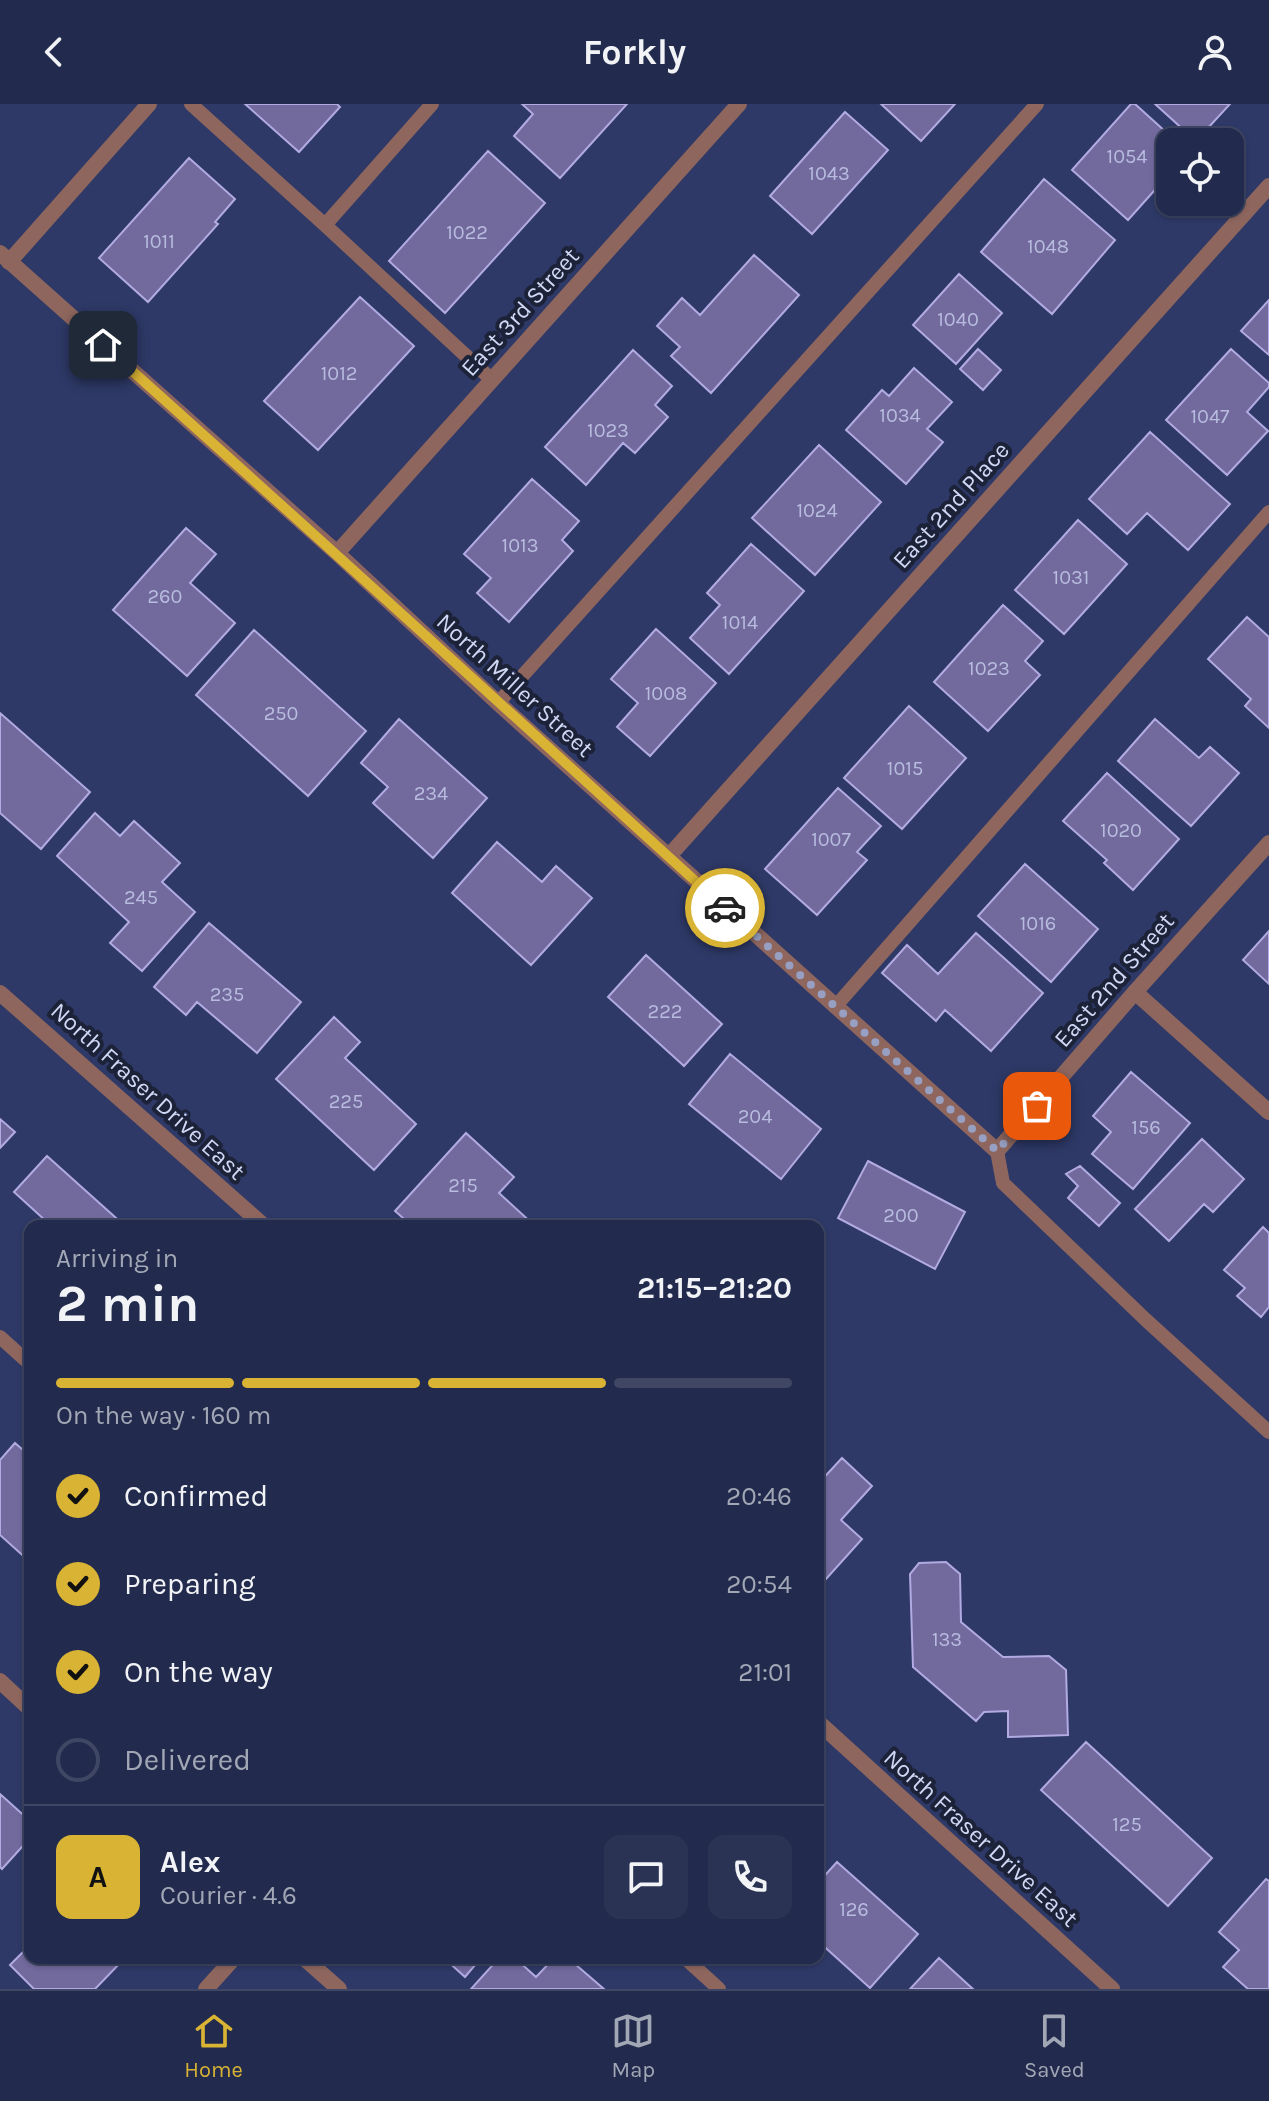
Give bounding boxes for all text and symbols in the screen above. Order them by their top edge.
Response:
icon: back [32,30,76,74]
icon: person [1193,30,1237,74]
text: Forkly [583,31,686,73]
map controls [1156,128,1244,216]
button: locate [1156,128,1244,216]
house number: 1054 [1107,145,1147,168]
house number: 1043 [808,162,850,185]
house number: 1022 [446,221,488,244]
house number: 1011 [143,230,175,253]
house number: 1048 [1027,235,1069,258]
street label: East 3rd Street [455,242,585,382]
house number: 1040 [937,308,979,331]
pin [69,311,137,379]
icon: home [81,323,125,367]
house number: 1012 [321,362,357,385]
house number: 1034 [879,404,921,427]
house number: 1047 [1190,405,1230,428]
house number: 1023 [587,419,629,442]
street label: East 2nd Place [887,436,1015,574]
house number: 1024 [796,499,838,522]
house number: 1013 [502,534,538,557]
house number: 1031 [1053,566,1089,589]
house number: 260 [148,585,182,608]
street label: North Miller Street [431,607,599,763]
house number: 1014 [722,611,758,634]
house number: 1023 [968,657,1010,680]
house number: 1008 [645,682,687,705]
house number: 250 [264,702,298,725]
house number: 1015 [887,757,923,780]
house number: 234 [414,782,448,805]
house number: 1020 [1100,819,1142,842]
house number: 1007 [811,828,851,851]
courier [685,868,765,948]
house number: 245 [124,886,158,909]
icon: car [703,886,747,930]
street label: East 2nd Street [1048,907,1180,1053]
house number: 1016 [1020,912,1056,935]
house number: 235 [210,983,244,1006]
street label: North Fraser Drive East [45,997,251,1185]
house number: 222 [648,1000,682,1023]
pin [1003,1072,1071,1140]
icon: bag [1015,1084,1059,1128]
house number: 225 [329,1090,363,1113]
house number: 204 [738,1105,772,1128]
house number: 156 [1131,1116,1161,1139]
house number: 215 [448,1174,478,1197]
house number: 200 [883,1204,919,1227]
text: Arriving in [56,1243,178,1274]
text: 21:15–21:20 [637,1270,792,1306]
text: 2 min [56,1273,199,1334]
text: On the way · 160 m [56,1400,271,1431]
icon: check [56,1474,100,1518]
text: Confirmed [124,1478,268,1514]
text: 20:46 [726,1481,792,1512]
icon: check [56,1562,100,1606]
text: Preparing [124,1566,256,1602]
text: 20:54 [726,1569,792,1600]
house number: 133 [932,1628,962,1651]
icon: check [56,1650,100,1694]
text: On the way [124,1654,273,1690]
text: 21:01 [738,1657,792,1688]
text: Delivered [124,1742,251,1778]
street label: North Fraser Drive East [878,1744,1084,1932]
house number: 125 [1112,1813,1142,1836]
button: chat [604,1835,688,1919]
button: phone [708,1835,792,1919]
text: Alex [160,1844,220,1880]
text: A [89,1859,107,1895]
text: Courier · 4.6 [160,1880,297,1911]
house number: 126 [839,1898,869,1921]
tab: Home [184,2009,243,2083]
tab: Map [611,2009,655,2083]
tab: Saved [1024,2009,1085,2083]

